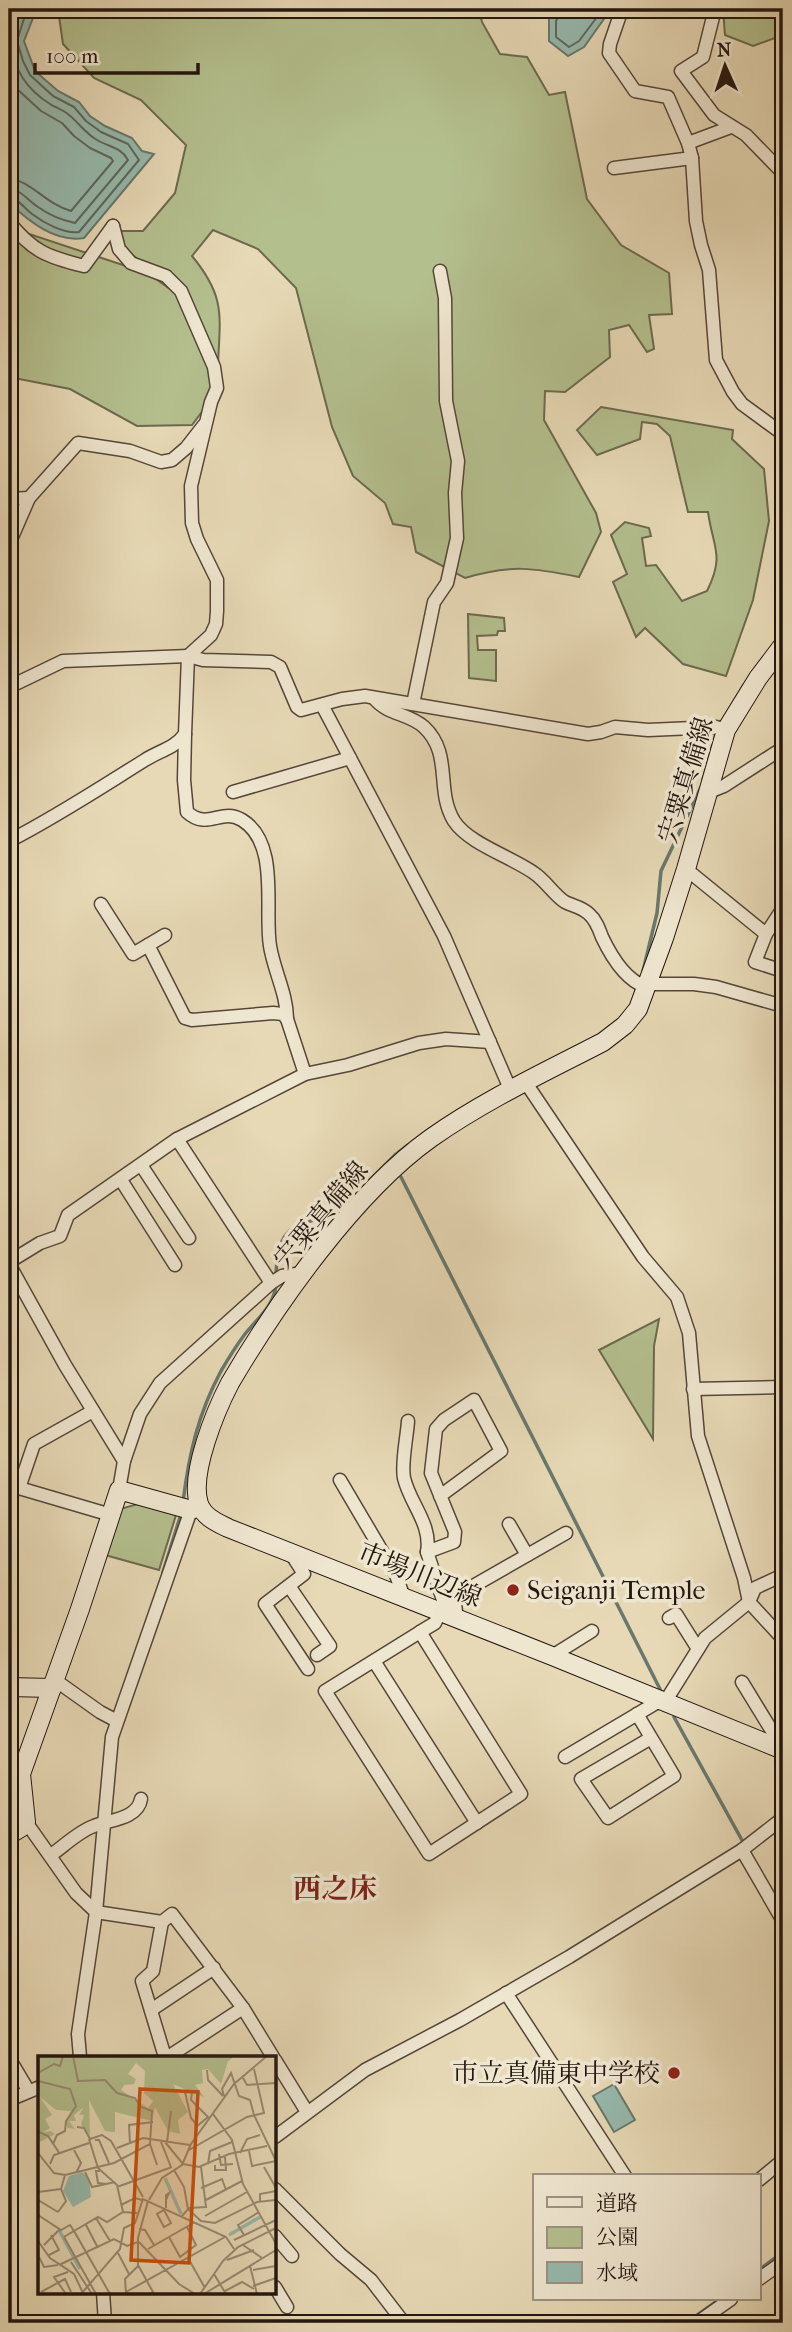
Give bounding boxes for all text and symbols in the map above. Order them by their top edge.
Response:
scale bar [35,32,198,76]
north arrow [690,32,760,102]
text: N [716,39,733,61]
text: 100 m [46,44,99,68]
street label: 宍粟真備線 [652,713,720,847]
street label: 宍粟真備線 [267,1155,375,1275]
street label: 市場川辺線 [354,1536,486,1614]
place label: Seiganji Temple [527,1575,705,1606]
marker: Seiganji Temple [505,1582,521,1598]
district label: 西之床 [293,1872,377,1905]
inset map [38,2056,276,2294]
place label: 市立真備東中学校 [452,2058,660,2089]
marker: 市立真備東中学校 [666,2065,682,2081]
legend [533,2174,760,2300]
text: 道路 [596,2191,638,2215]
text: 公園 [596,2225,638,2249]
text: 水域 [596,2261,638,2285]

